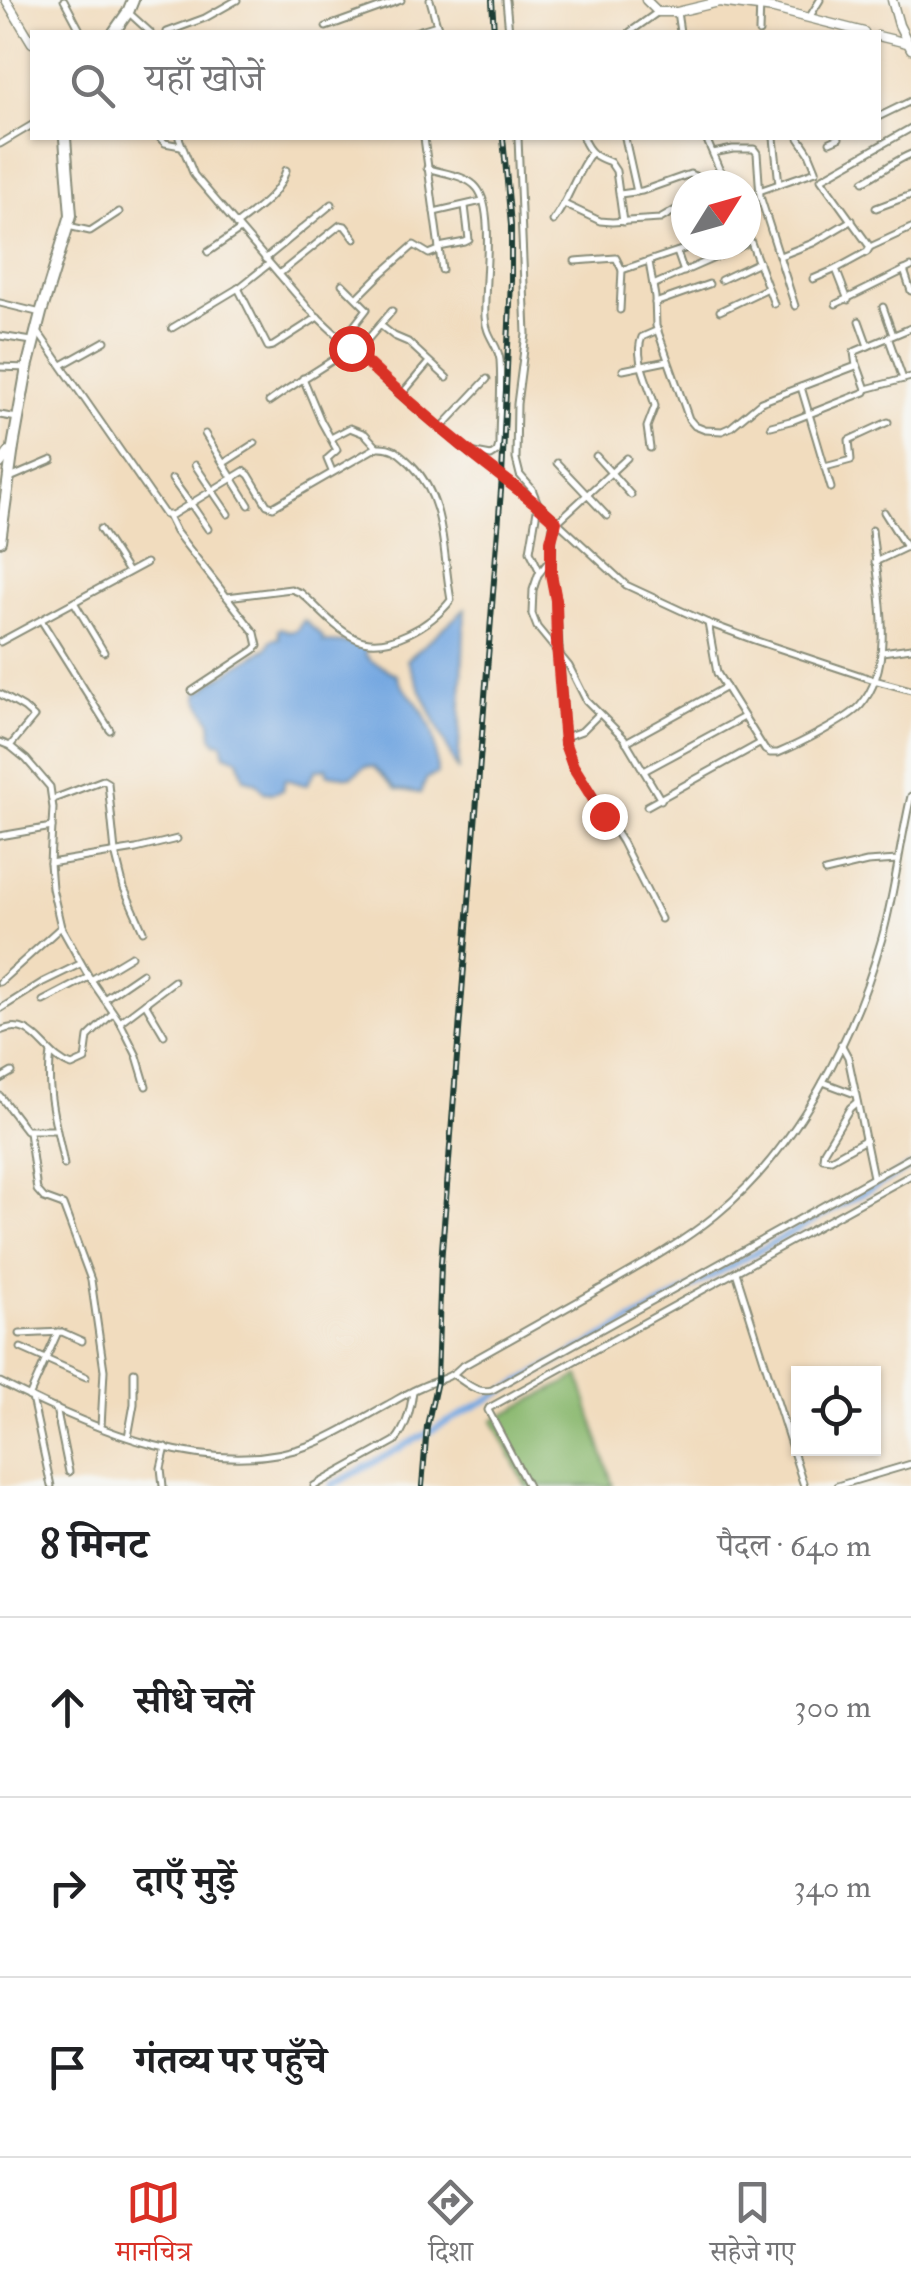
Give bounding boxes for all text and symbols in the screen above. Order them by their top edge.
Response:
search box [30,30,881,140]
text: यहाँ खोजें [145,55,264,103]
icon: search [65,58,120,113]
north arrow [671,170,761,260]
route start [329,326,375,372]
route end [582,794,628,840]
map controls [791,1366,881,1456]
button: locate [791,1366,881,1456]
text: 8 मिनट [40,1519,148,1571]
text: पैदल · 640 m [718,1526,871,1566]
text: सीधे चलें [135,1677,253,1725]
icon: ahead [40,1680,95,1735]
text: 300 m [794,1687,871,1727]
text: दाएँ मुड़ें [135,1857,236,1905]
icon: right [40,1860,95,1915]
text: 340 m [794,1867,871,1907]
text: गंतव्य पर पहुँचे [135,2037,327,2085]
icon: arrive [40,2040,95,2095]
tab: मानचित्र [116,2175,192,2279]
tab: दिशा [423,2175,478,2279]
tab: सहेजे गए [710,2175,795,2279]

